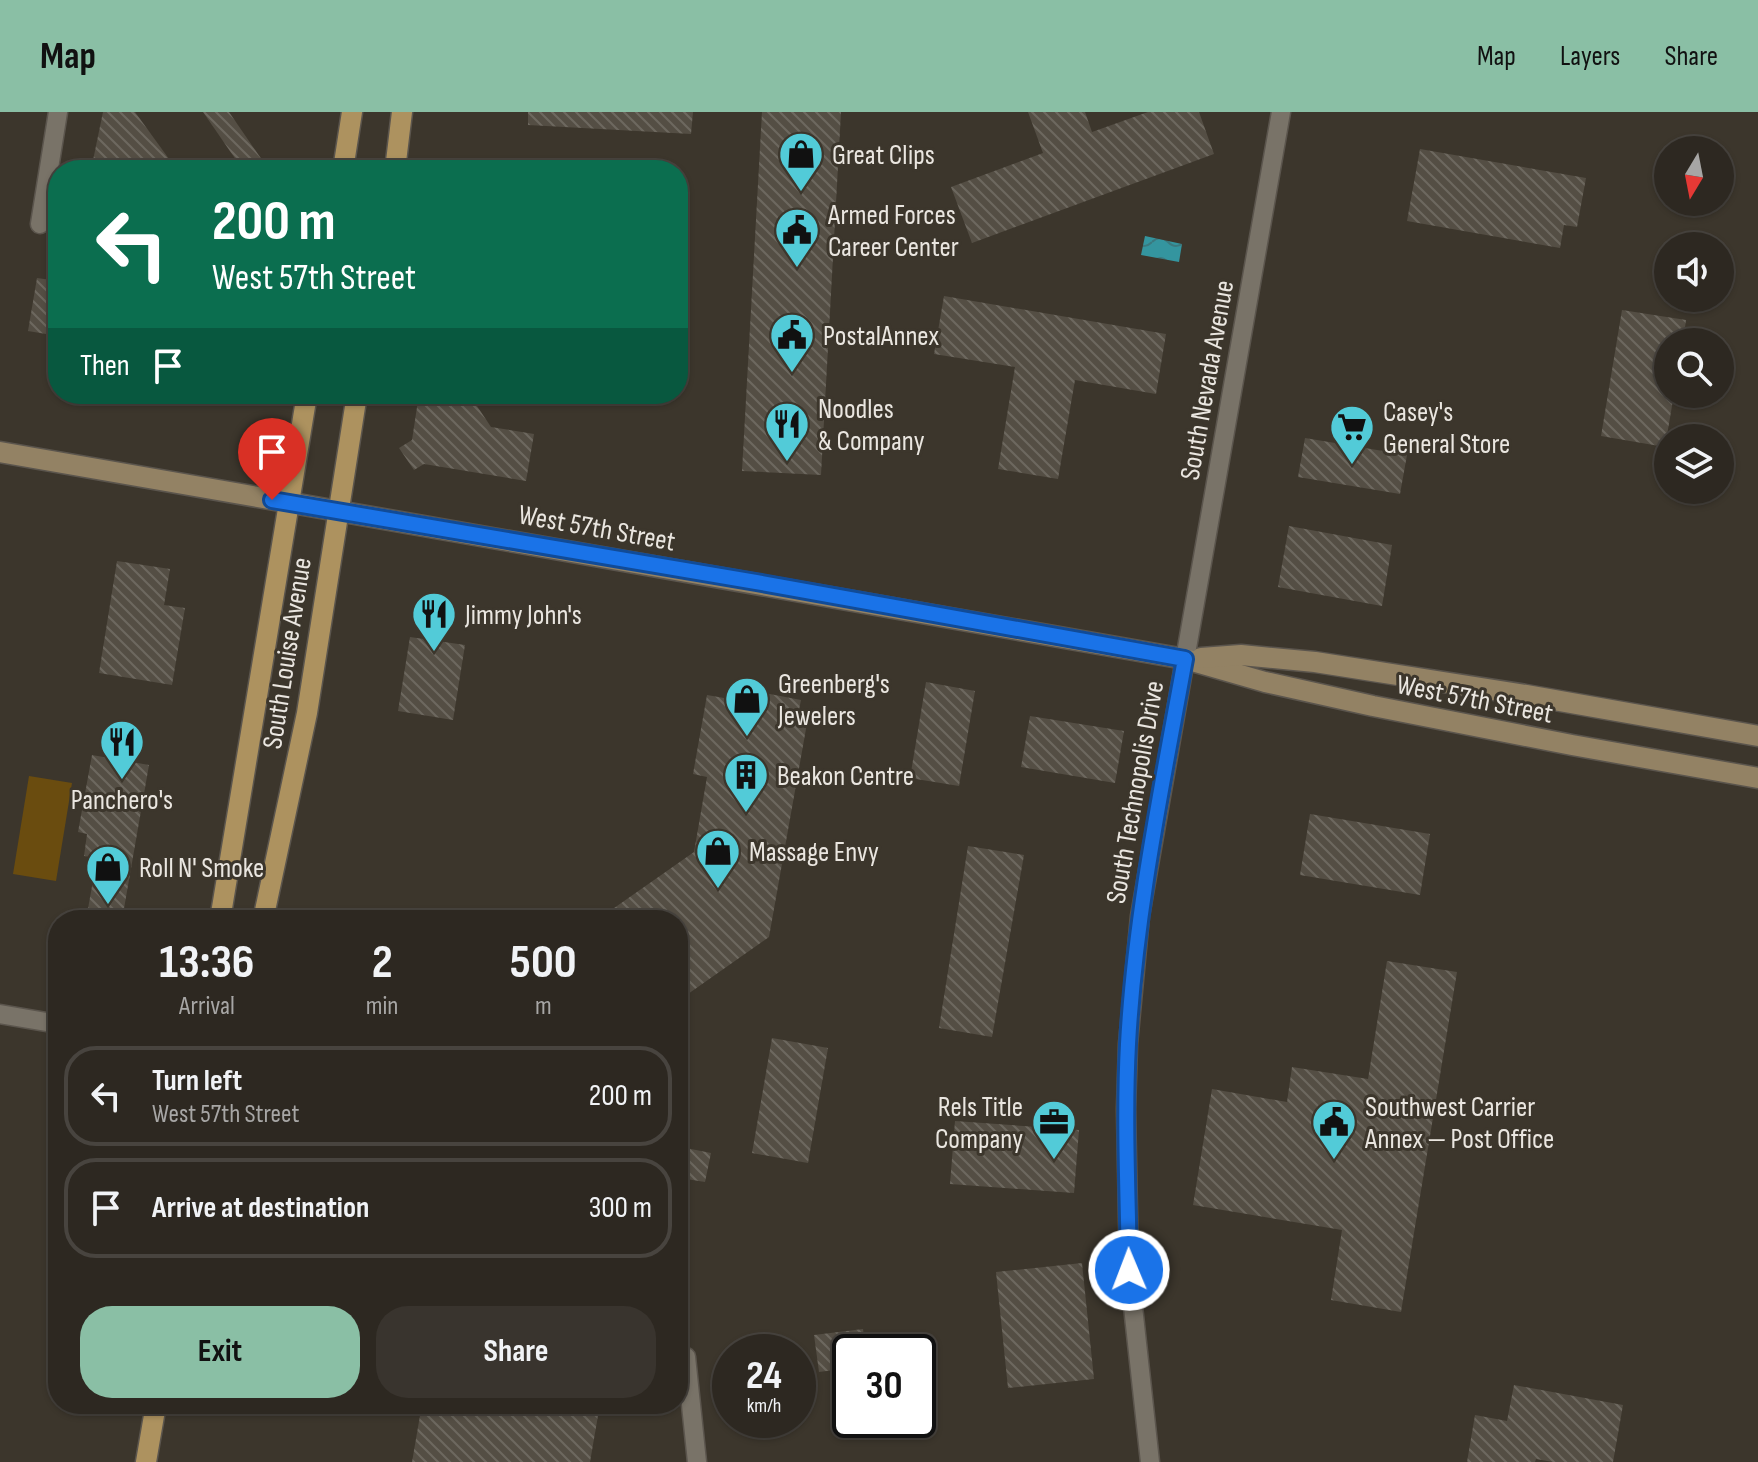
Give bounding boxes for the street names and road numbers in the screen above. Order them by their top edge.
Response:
street label: South Nevada Avenue [1174,278,1241,483]
street label: West 57th Street [516,498,678,559]
street label: South Louise Avenue [256,555,319,751]
street label: West 57th Street [1394,668,1556,731]
street label: South Technopolis Drive [1100,678,1171,906]

